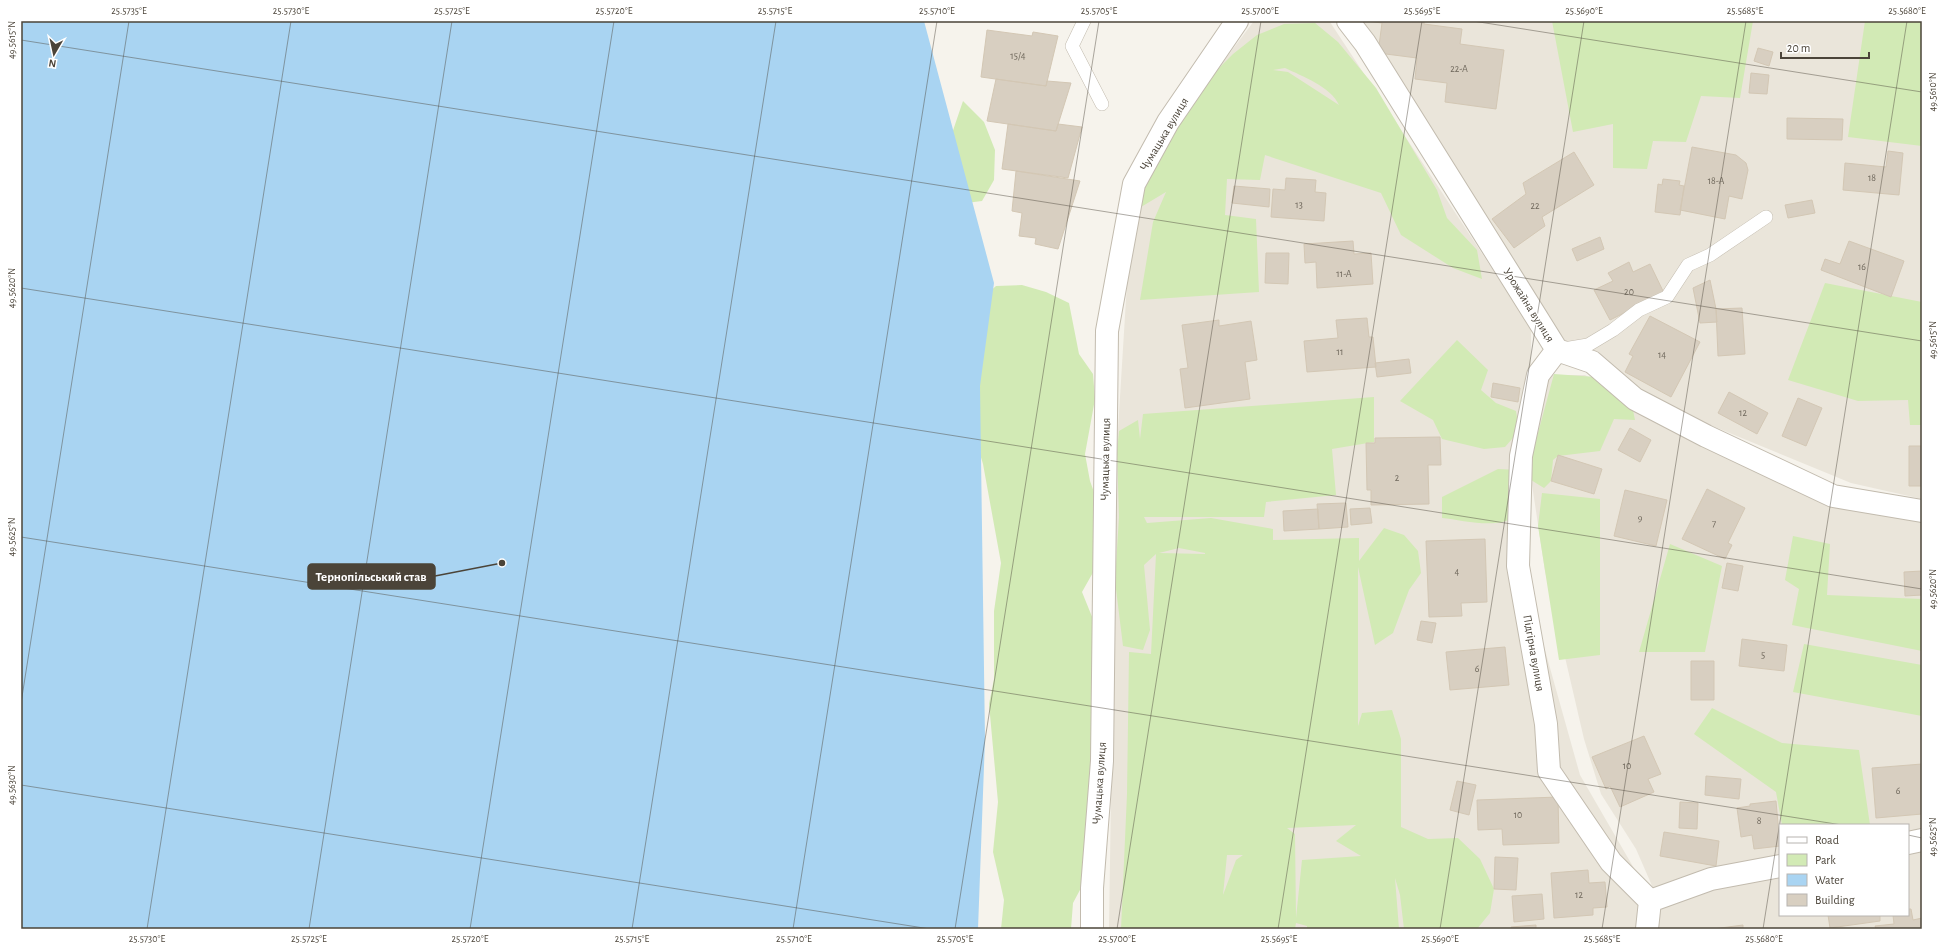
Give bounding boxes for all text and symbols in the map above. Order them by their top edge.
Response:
text: 25.5735°E [111,6,147,16]
text: 25.5730°E [273,6,309,16]
text: 25.5725°E [434,6,470,16]
text: 25.5720°E [596,6,633,16]
text: 25.5715°E [758,6,793,16]
text: 25.5710°E [919,6,955,16]
text: 25.5705°E [1081,6,1117,16]
text: 25.5700°E [1241,6,1279,16]
text: 25.5695°E [1404,6,1440,16]
text: 25.5690°E [1565,6,1603,16]
text: 25.5685°E [1727,6,1763,16]
text: 25.5680°E [1888,6,1926,16]
text: 49.5615°N [7,21,17,59]
north arrow [34,34,74,74]
scale bar [1781,34,1869,60]
text: 20 m [1787,42,1810,54]
house number: 15/4 [1010,51,1026,61]
text: N [48,57,57,69]
house number: 22-А [1450,64,1468,74]
text: 49.5610°N [1928,72,1938,112]
street label: Чумацька вулиця [1138,95,1191,173]
house number: 18 [1868,173,1876,183]
house number: 18-А [1708,176,1724,186]
house number: 13 [1295,200,1303,210]
house number: 22 [1530,201,1540,211]
house number: 16 [1858,262,1866,272]
street label: Урожайна вулиця [1501,266,1557,345]
text: 49.5620°N [7,268,17,308]
house number: 11-А [1336,269,1352,279]
house number: 20 [1624,287,1634,297]
text: 49.5615°N [1928,321,1938,359]
house number: 11 [1337,347,1343,357]
house number: 14 [1658,350,1666,360]
house number: 12 [1739,408,1747,418]
street label: Чумацька вулиця [1098,418,1113,501]
house number: 2 [1395,473,1400,483]
house number: 9 [1638,513,1643,523]
text: 49.5625°N [7,517,17,557]
house number: 7 [1712,519,1716,529]
callout: Тернопільський став [308,564,435,589]
house number: 4 [1455,567,1460,577]
text: 49.5620°N [1928,569,1938,609]
text: Тернопільський став [315,571,427,584]
street label: Підгірна вулиця [1520,614,1547,692]
house number: 5 [1761,650,1765,660]
house number: 6 [1475,664,1480,674]
street label: Чумацька вулиця [1090,741,1109,825]
house number: 10 [1623,761,1631,771]
text: 49.5630°N [7,765,17,805]
house number: 6 [1896,786,1901,796]
house number: 10 [1514,810,1522,820]
house number: 8 [1757,816,1762,826]
text: 49.5625°N [1928,817,1938,857]
legend [1779,824,1909,916]
text: Road [1815,834,1839,846]
text: Park [1815,854,1836,866]
text: Water [1815,874,1844,886]
house number: 12 [1575,890,1583,900]
text: Building [1815,894,1855,906]
text: 25.5730°E [129,934,165,944]
text: 25.5725°E [291,934,327,944]
text: 25.5720°E [452,934,489,944]
text: 25.5715°E [615,934,650,944]
text: 25.5710°E [776,934,812,944]
text: 25.5705°E [937,934,973,944]
text: 25.5700°E [1098,934,1136,944]
text: 25.5695°E [1261,934,1297,944]
text: 25.5690°E [1421,934,1459,944]
text: 25.5685°E [1584,934,1620,944]
text: 25.5680°E [1745,934,1783,944]

